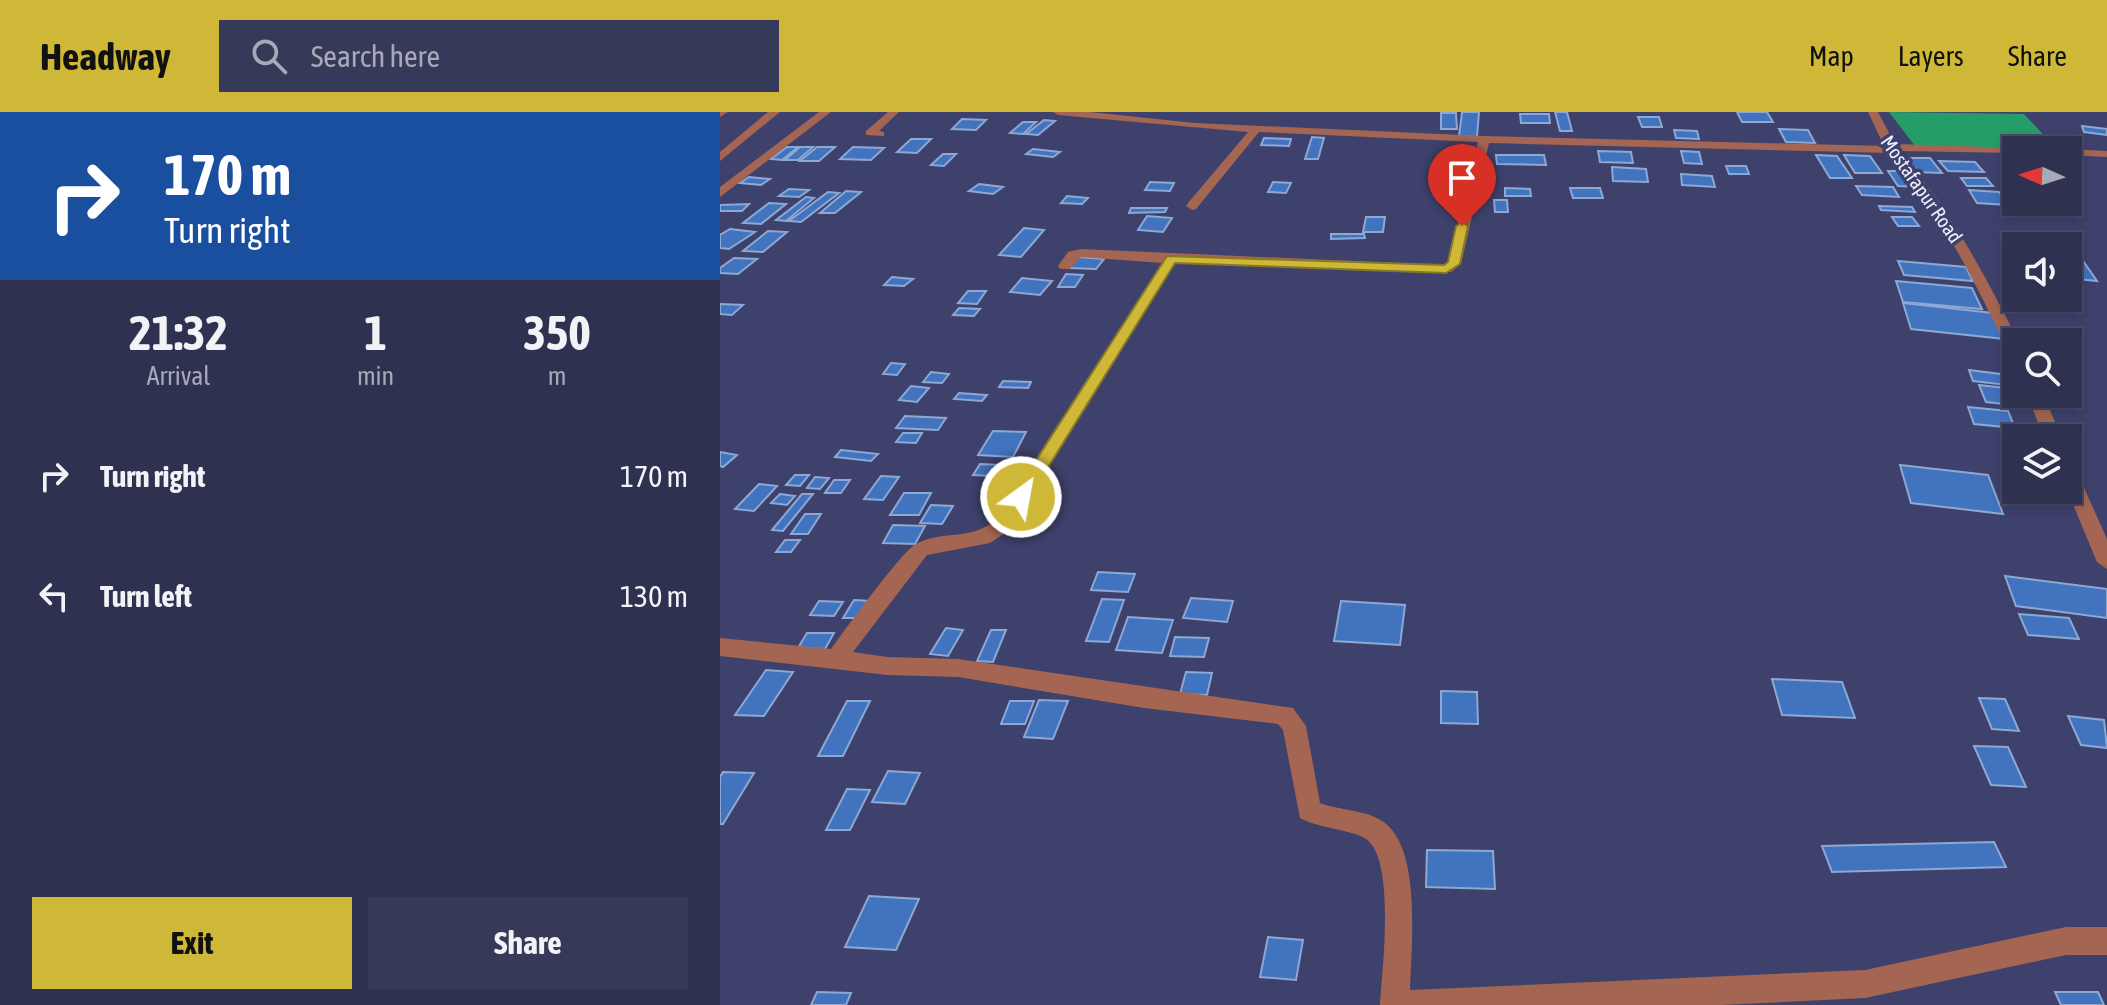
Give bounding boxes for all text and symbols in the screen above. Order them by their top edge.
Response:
search box [219,20,779,92]
icon: search [247,34,291,78]
text: Headway [40,35,171,78]
text: Search here [311,39,440,73]
text: Map [1809,40,1854,72]
text: Layers [1898,40,1964,72]
text: Share [2008,40,2067,72]
street label: Mostafapur Road [1877,131,1967,247]
north arrow [2002,136,2082,216]
map controls [2002,136,2082,504]
text: 170 m [164,143,291,207]
icon: right [32,144,136,248]
pin [1428,144,1496,226]
icon: arrive [1440,156,1484,200]
text: Turn right [164,209,291,251]
button: sound [2002,232,2082,312]
text: 21:32 [129,305,228,360]
text: 1 [364,305,387,360]
text: 350 [523,305,591,360]
button: search [2002,328,2082,408]
text: Arrival [147,361,210,391]
text: min [357,361,394,391]
text: m [548,361,566,391]
button: layers [2002,424,2082,504]
icon: right [32,454,76,498]
position arrow [979,455,1063,539]
text: Turn right [100,459,206,493]
text: 170 m [620,459,688,493]
icon: left [32,574,76,618]
text: Turn left [100,579,192,613]
text: 130 m [620,579,688,613]
button: Exit [32,897,352,989]
button: Share [368,897,688,989]

